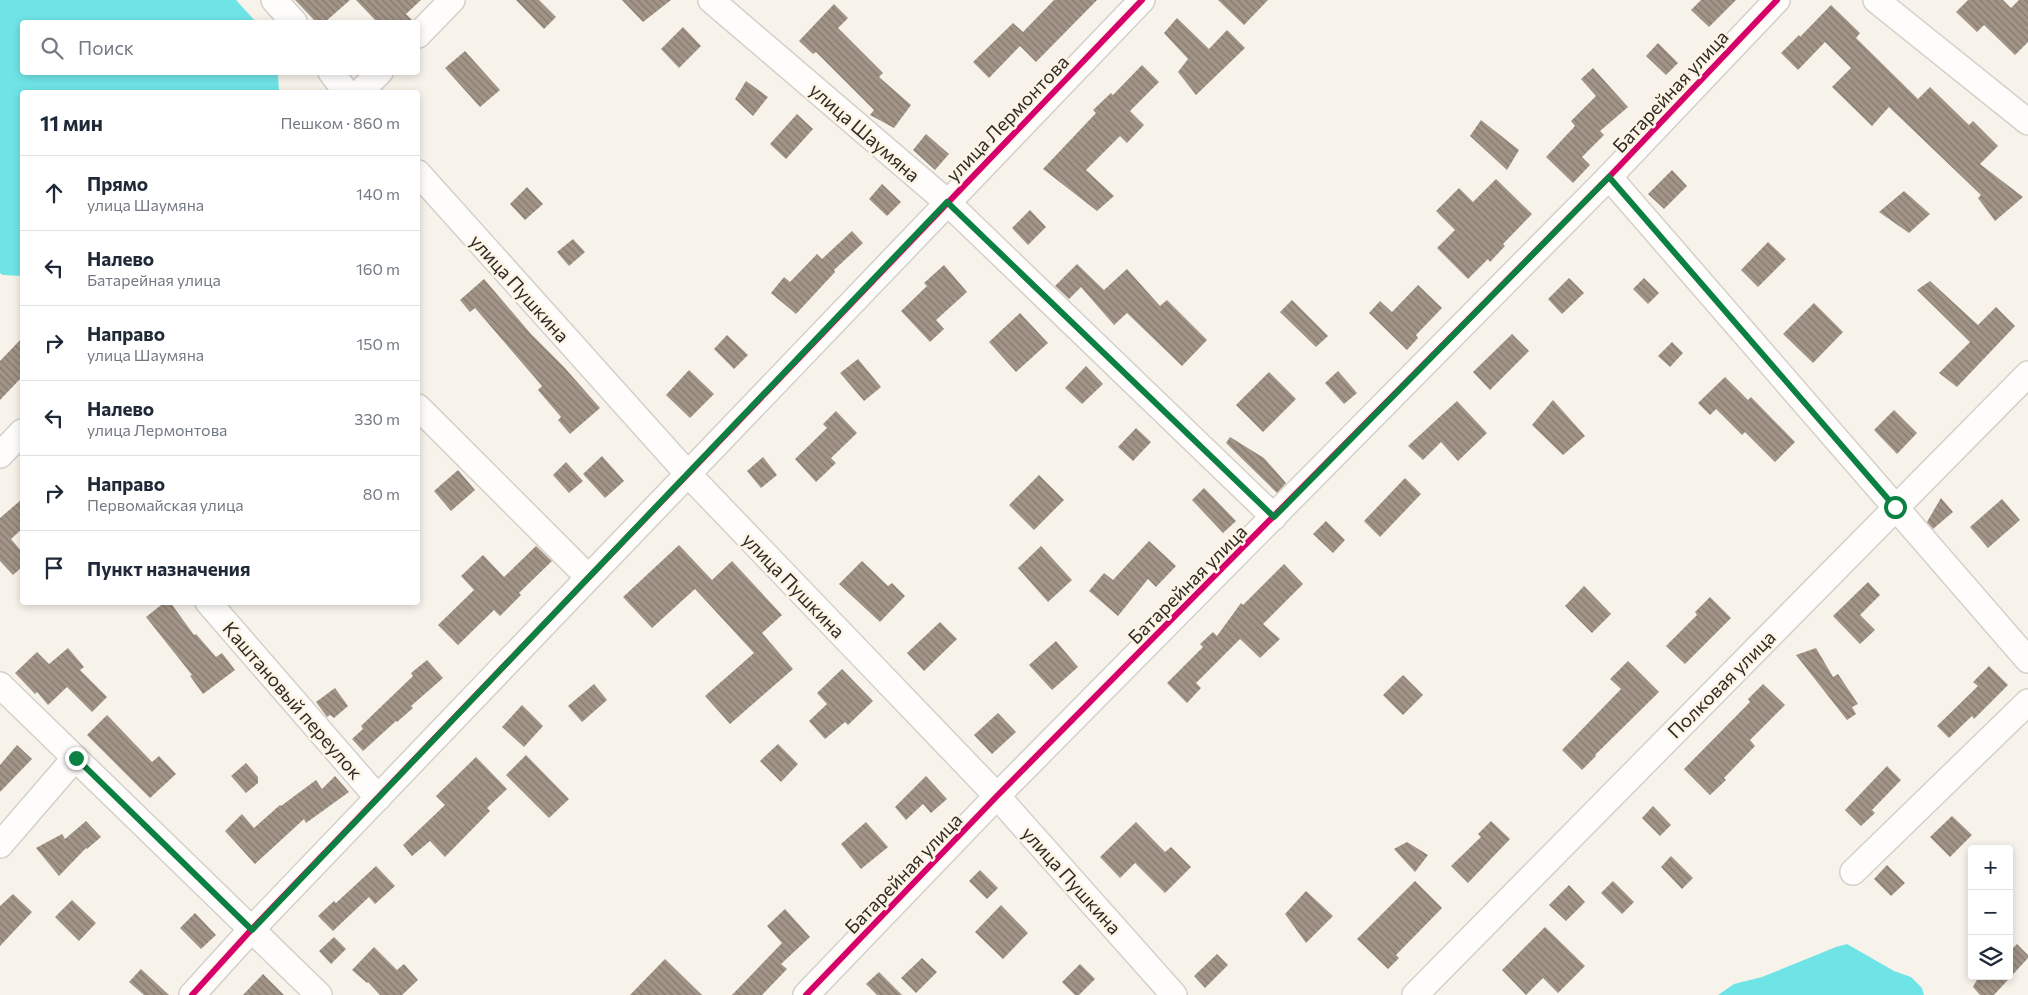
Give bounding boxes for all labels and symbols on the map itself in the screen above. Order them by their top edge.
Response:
street label: Батарейная улица [1607,25,1733,157]
street label: улица Лермонтова [941,50,1073,186]
street label: улица Шаумяна [805,78,925,186]
street label: улица Пушкина [466,229,574,347]
route start [1884,496,1907,519]
street label: Батарейная улица [1123,520,1251,648]
street label: улица Пушкина [738,528,850,642]
street label: Каштановый переулок [218,617,368,783]
street label: Полковая улица [1662,625,1780,743]
route end [65,747,88,770]
street label: Батарейная улица [840,808,966,938]
street label: улица Пушкина [1018,821,1126,939]

